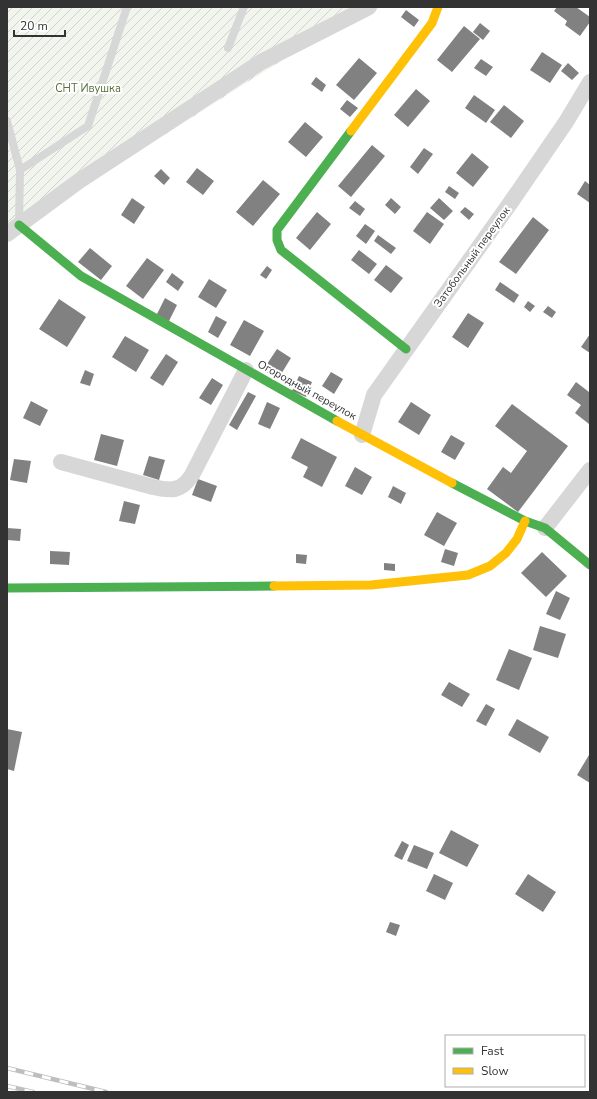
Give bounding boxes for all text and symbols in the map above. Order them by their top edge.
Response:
scale bar [14,12,65,38]
text: 20 m [20,18,48,34]
park label: СНТ Ивушка [55,81,121,96]
street label: Затобольный переулок [430,204,514,310]
street label: Огородный переулок [255,357,359,424]
legend [445,1035,585,1087]
text: Fast [481,1043,504,1059]
text: Slow [481,1063,509,1079]

